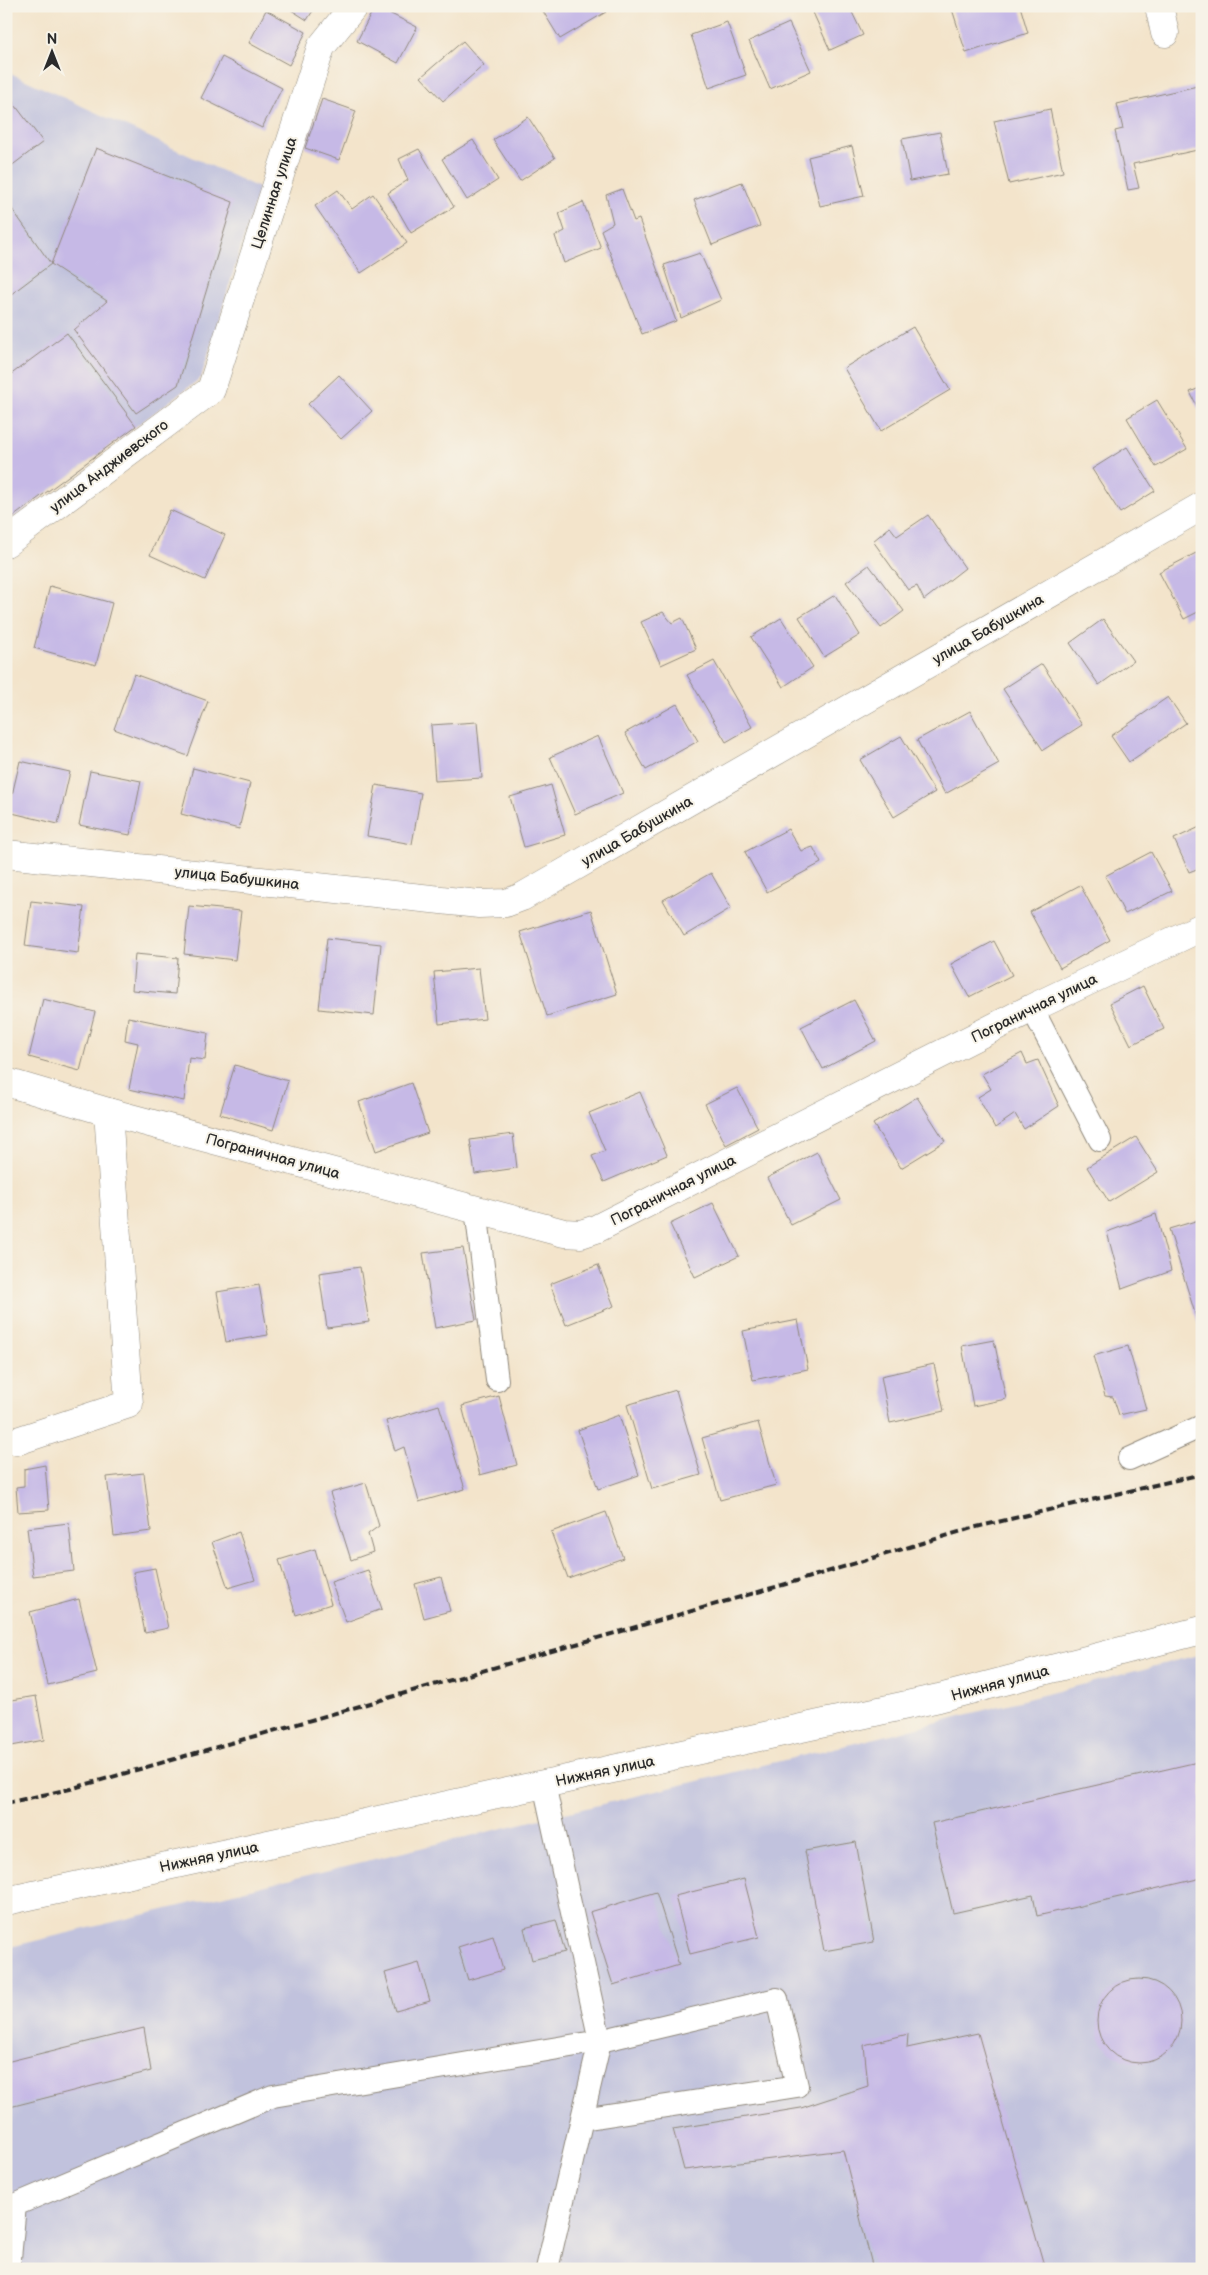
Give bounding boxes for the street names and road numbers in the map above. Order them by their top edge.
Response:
street label: Целинная улица [247,135,302,251]
street label: улица Анджиевского [46,416,172,517]
street label: улица Бабушкина [929,590,1047,669]
street label: улица Бабушкина [578,792,696,871]
street label: улица Бабушкина [174,863,300,895]
street label: Пограничная улица [968,970,1101,1047]
street label: Пограничная улица [204,1129,342,1184]
street label: Пограничная улица [607,1151,739,1230]
street label: Нижняя улица [949,1661,1051,1706]
street label: Нижняя улица [554,1752,656,1791]
street label: Нижняя улица [158,1838,260,1877]

